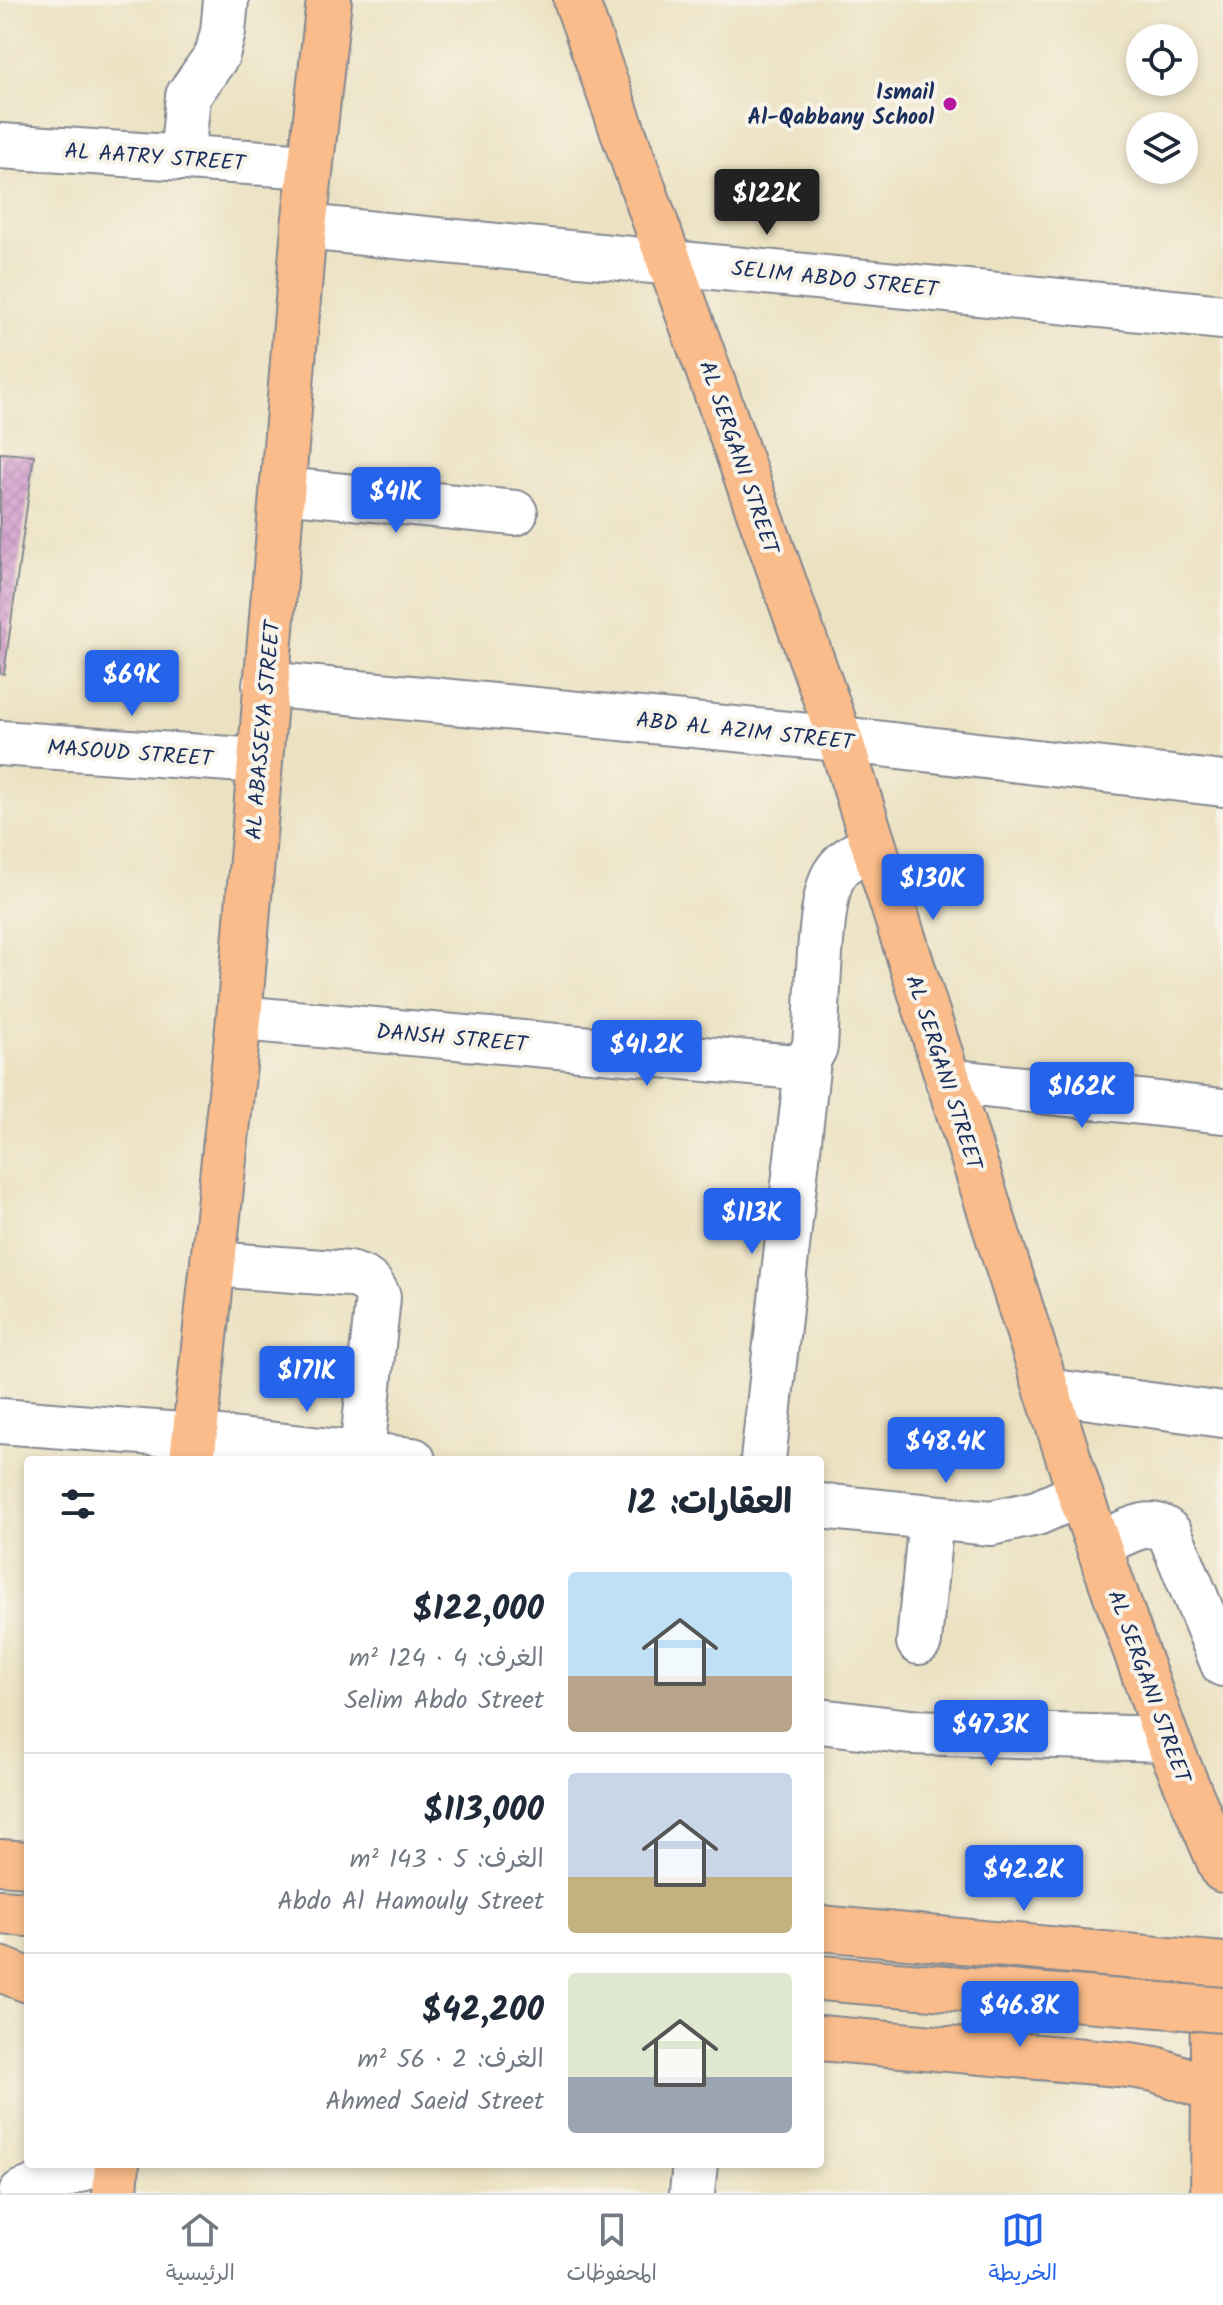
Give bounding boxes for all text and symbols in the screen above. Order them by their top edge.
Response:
map controls [1126,24,1198,184]
button: locate [1126,24,1198,96]
place label: Ismail Al-Qabbany School [747,76,934,136]
marker: Ismail Al-Qabbany School [941,95,959,113]
button: layers [1126,112,1198,184]
street label: AL AATRY STREET [63,135,248,182]
pin: $122K [711,169,823,237]
text: $122K [732,174,802,216]
street label: SELIM ABDO STREET [730,252,942,309]
street label: AL SERGANI STREET [688,356,788,561]
pin: $41K [349,467,443,535]
text: $41K [369,472,423,514]
street label: AL ABASSEYA STREET [237,617,292,841]
pin: $69K [85,650,179,718]
text: $69K [103,655,161,697]
street label: ABD AL AZIM STREET [634,704,857,762]
street label: MASOUD STREET [46,731,216,778]
pin: $130K [877,854,989,922]
text: $130K [900,859,966,901]
street label: AL SERGANI STREET [895,971,991,1177]
street label: DANSH STREET [375,1015,531,1064]
pin: $41.2K [582,1020,712,1088]
text: $41.2K [610,1025,684,1067]
pin: $162K [1026,1062,1138,1130]
text: $162K [1048,1067,1116,1109]
pin: $113K [696,1188,808,1256]
text: $113K [722,1193,782,1235]
pin: $171K [251,1346,363,1414]
text: $171K [277,1351,337,1393]
pin: $48.4K [881,1417,1011,1485]
text: $48.4K [906,1422,986,1464]
text: العقارات: 12 [627,1477,792,1531]
icon: filters [56,1482,100,1526]
text: $122,000 [413,1583,544,1637]
street label: AL SERGANI STREET [1097,1586,1200,1790]
icon: home [632,1604,728,1700]
text: الغرف: 4 · 124 m² [349,1638,544,1680]
text: Selim Abdo Street [344,1680,544,1722]
pin: $47.3K [926,1700,1056,1768]
text: $47.3K [952,1705,1030,1747]
text: $113,000 [424,1784,544,1838]
icon: home [632,1805,728,1901]
text: الغرف: 5 · 143 m² [350,1839,544,1881]
pin: $42.2K [959,1845,1089,1913]
text: $42.2K [983,1850,1065,1892]
text: Abdo Al Hamouly Street [277,1881,544,1923]
pin: $46.8K [955,1981,1085,2049]
text: $42,200 [422,1984,544,2038]
text: $46.8K [980,1986,1060,2028]
icon: home [632,2005,728,2101]
text: الغرف: 2 · 56 m² [358,2039,544,2081]
text: Ahmed Saeid Street [325,2081,544,2123]
tab: الرئيسية [166,2208,235,2292]
tab: المحفوظات [566,2208,657,2292]
tab: الخريطة [989,2208,1057,2292]

